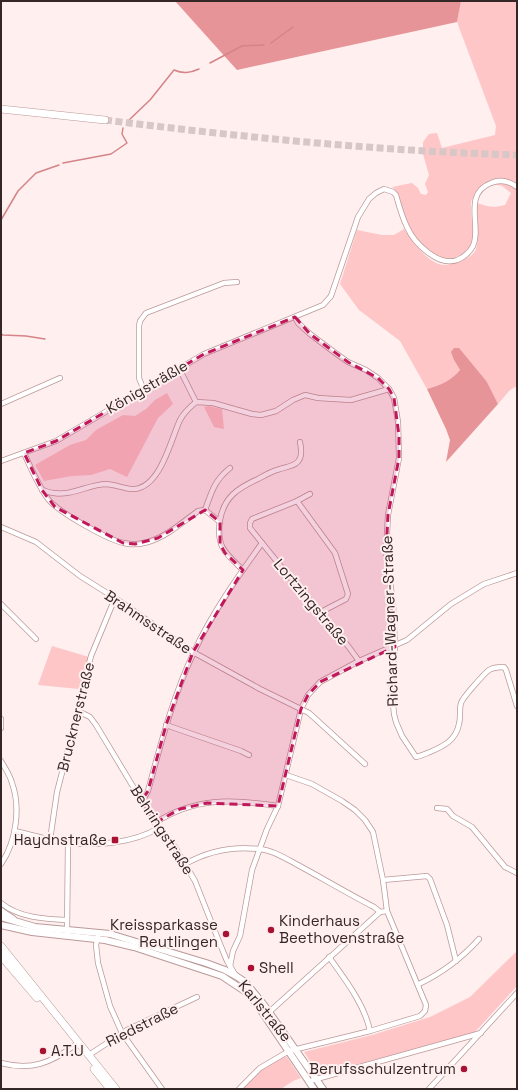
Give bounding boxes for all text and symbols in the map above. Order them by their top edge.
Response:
street label: Königsträßle [102,355,191,418]
street label: Richard-Wagner-Straße [377,535,402,707]
street label: Lortzingstraße [270,554,353,649]
street label: Brahmsstraße [101,585,196,658]
street label: Brucknerstraße [53,660,98,774]
street label: Behringstraße [126,781,199,878]
place label: Haydnstraße [14,830,107,849]
marker: Haydnstraße [110,835,120,845]
place label: Kinderhaus Beethovenstraße [279,911,404,947]
place label: Kreissparkasse Reutlingen [110,915,218,951]
marker: Kinderhaus Beethovenstraße [266,925,276,935]
marker: Kreissparkasse Reutlingen [221,929,231,939]
place label: Shell [259,958,294,977]
marker: Shell [246,963,256,973]
street label: Karlstraße [235,976,296,1046]
street label: Riedstraße [102,998,181,1051]
place label: A.T.U [51,1041,84,1060]
marker: A.T.U [38,1046,48,1056]
place label: Berufsschulzentrum [309,1059,456,1078]
marker: Berufsschulzentrum [459,1064,469,1074]

